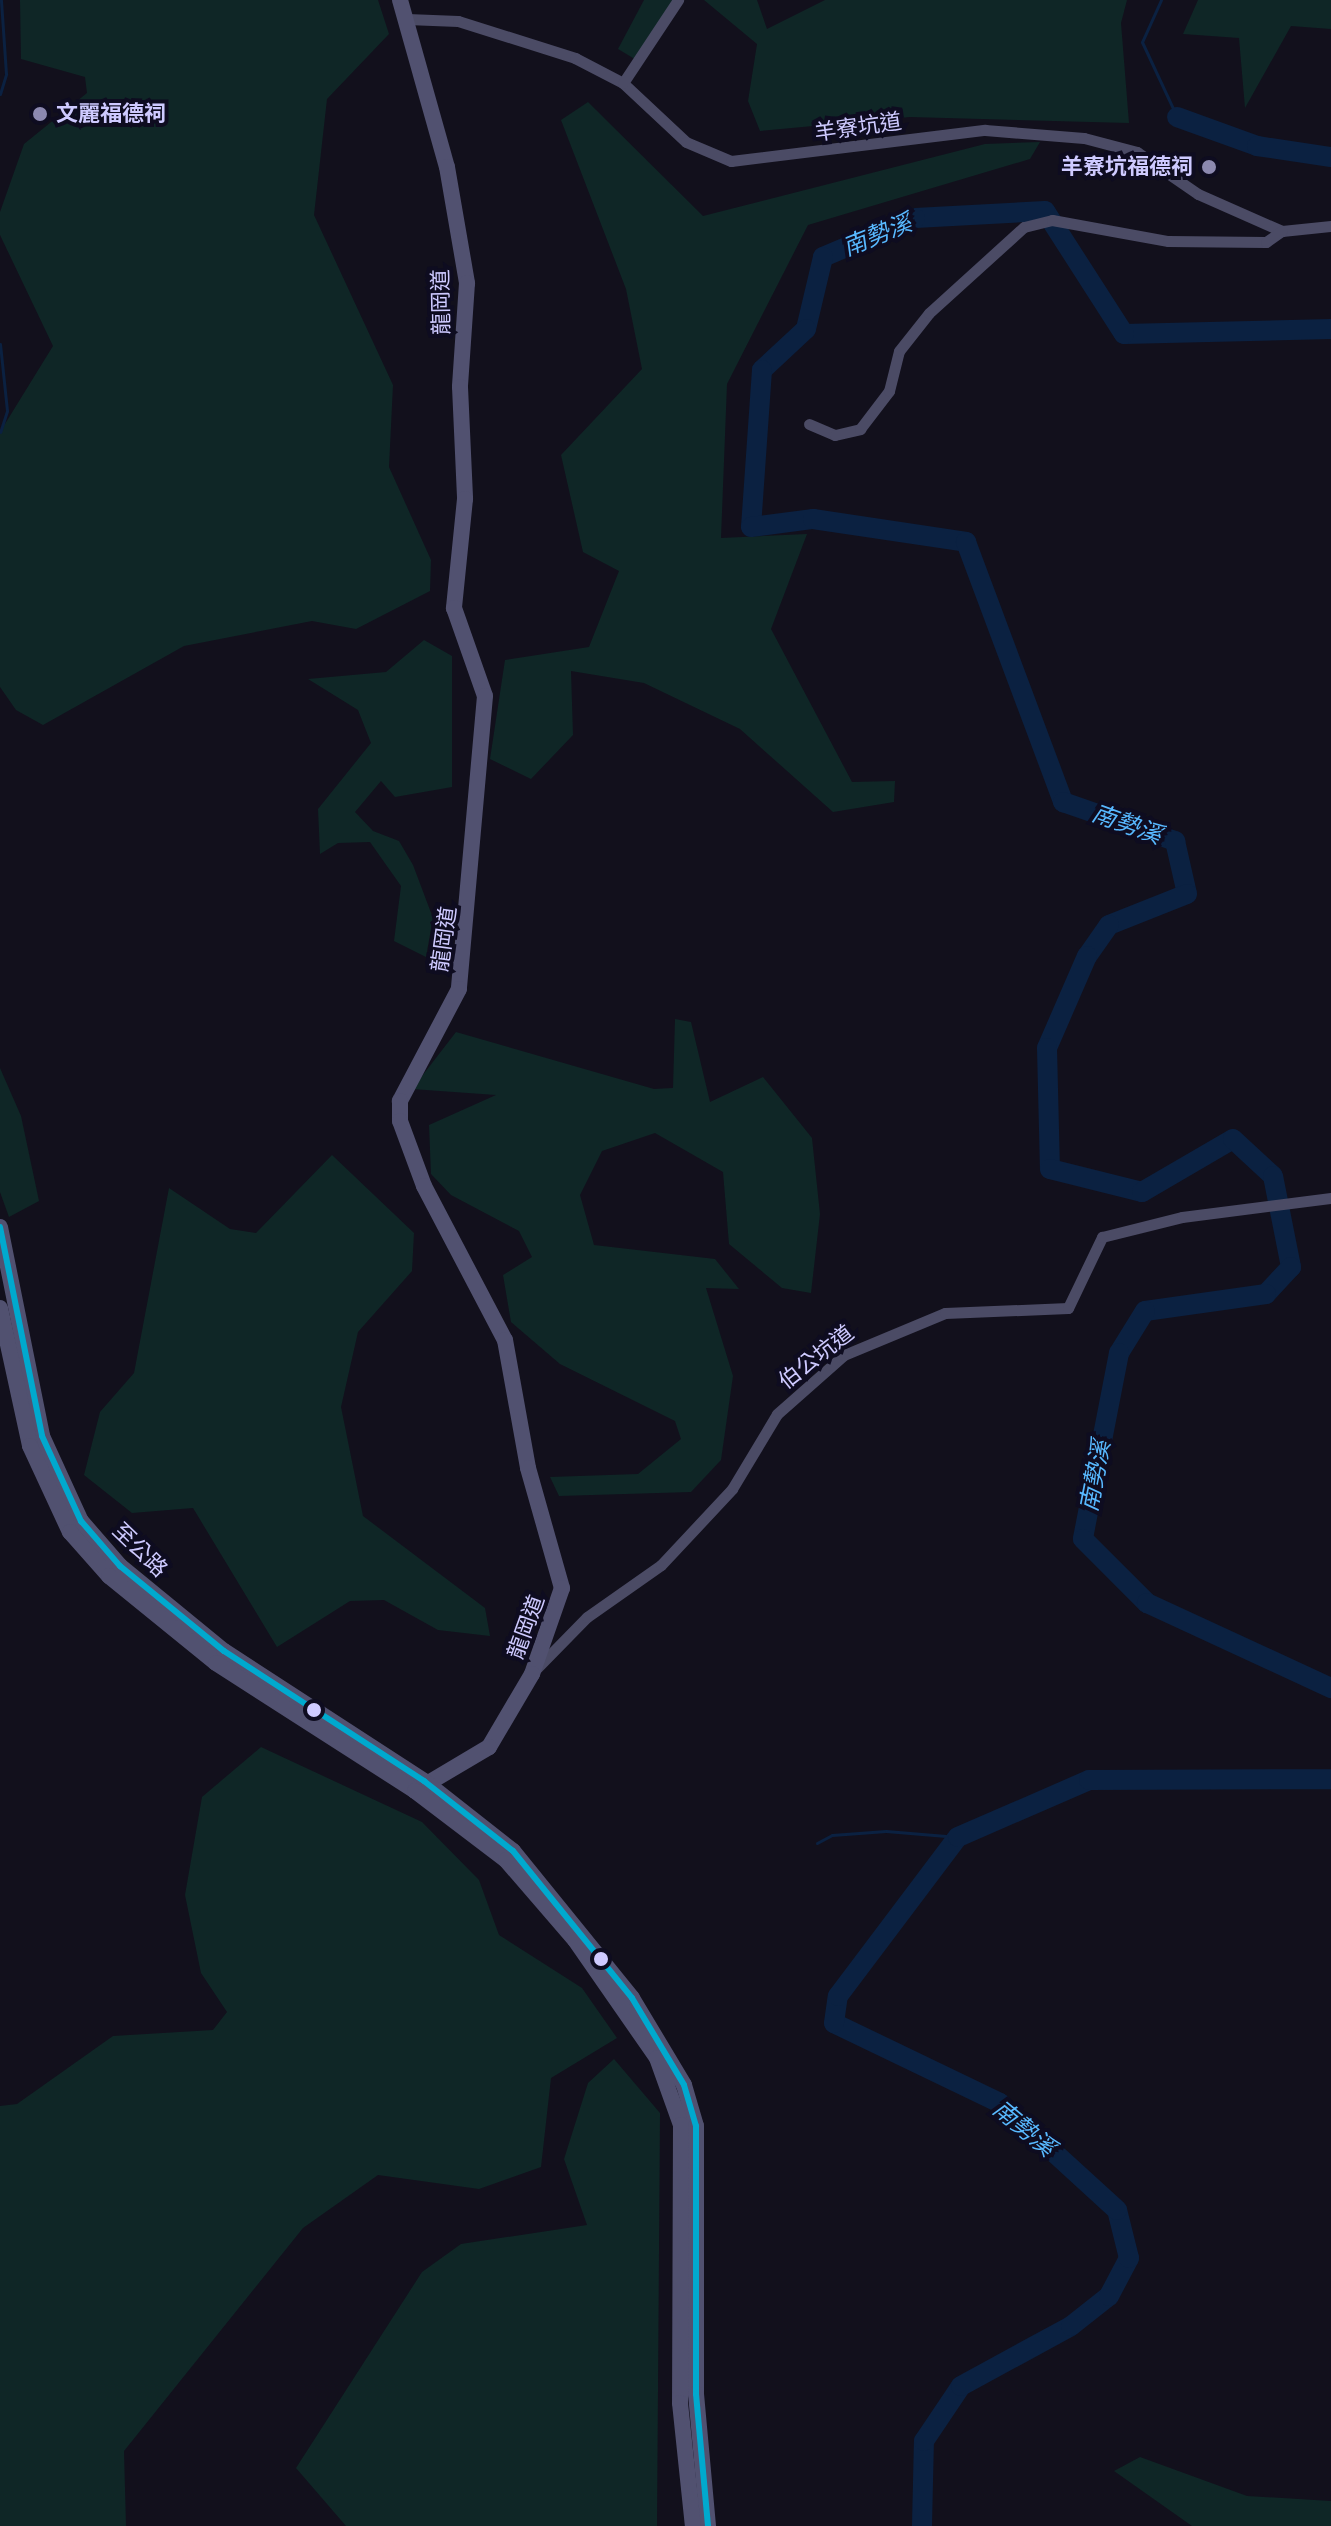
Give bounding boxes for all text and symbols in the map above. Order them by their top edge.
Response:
place label: 文麗福德祠 [56,101,166,127]
marker: 文麗福德祠 [31,105,49,123]
street label: 羊寮坑道 [813,108,903,146]
place label: 羊寮坑福德祠 [1061,154,1193,180]
marker: 羊寮坑福德祠 [1200,158,1218,176]
water label: 南勢溪 [838,208,916,262]
street label: 龍岡道 [427,269,455,335]
water label: 南勢溪 [1088,798,1166,850]
street label: 龍岡道 [426,904,462,974]
street label: 伯公坑道 [773,1320,859,1394]
water label: 南勢溪 [1074,1438,1116,1514]
street label: 至公路 [107,1518,173,1582]
street label: 龍岡道 [502,1591,550,1663]
unlabelled marker [306,1702,322,1718]
unlabelled marker [593,1951,609,1967]
water label: 南勢溪 [987,2094,1061,2162]

